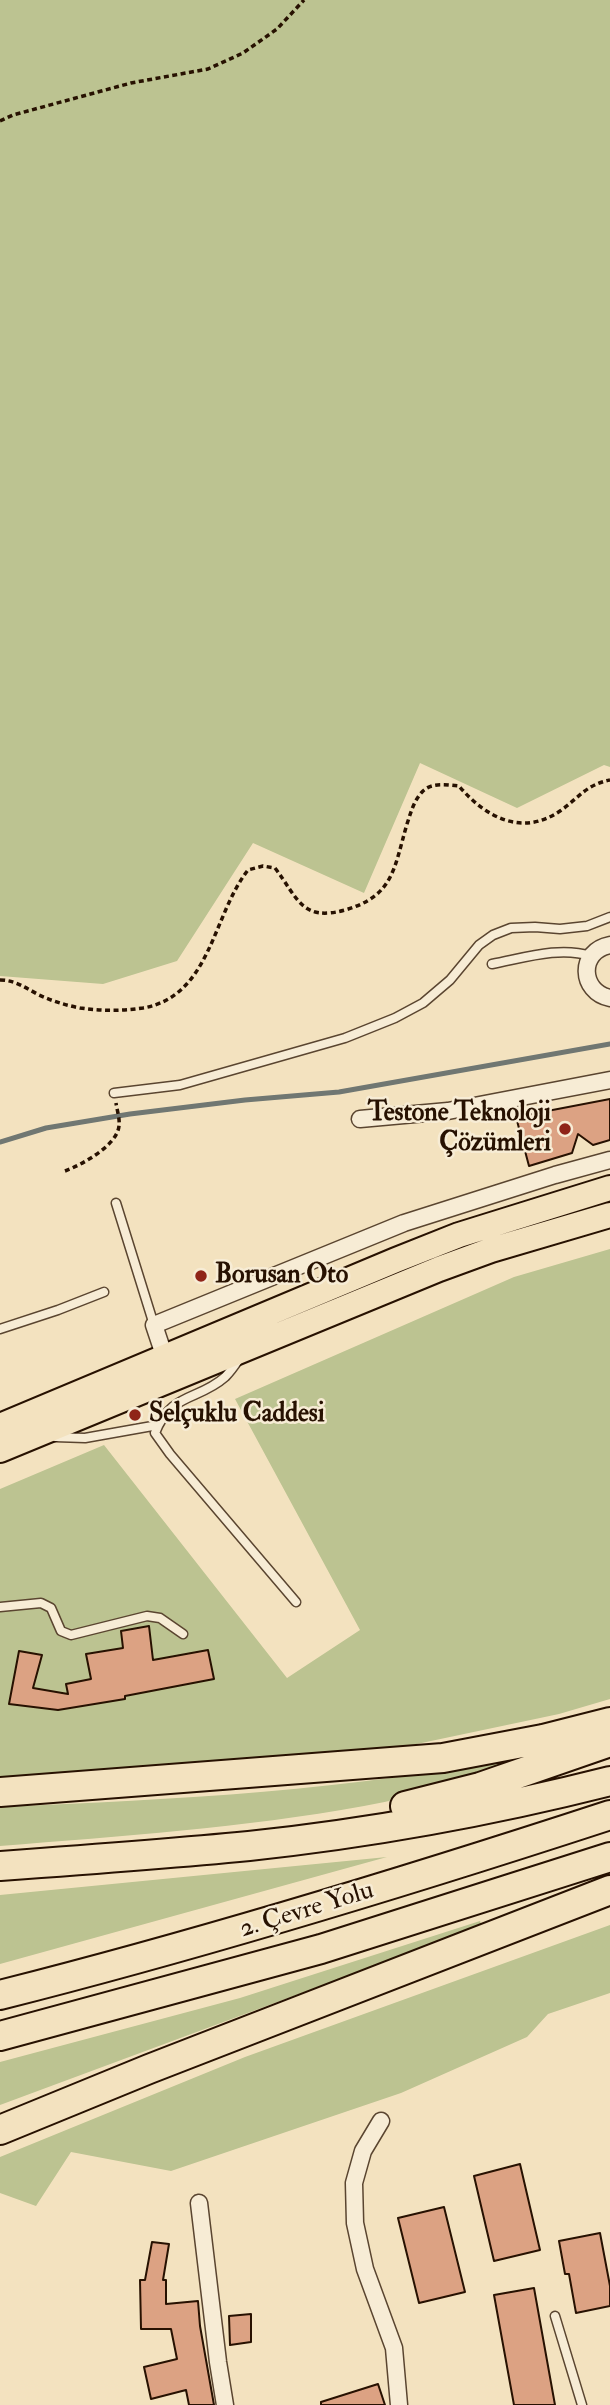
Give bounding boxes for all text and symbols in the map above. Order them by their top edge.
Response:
place label: Testone Teknoloji Çözümleri [368,1098,551,1160]
marker: Testone Teknoloji Çözümleri [557,1121,573,1137]
place label: Borusan Oto [215,1260,348,1292]
marker: Borusan Oto [193,1268,209,1284]
place label: Selçuklu Caddesi [149,1399,325,1431]
marker: Selçuklu Caddesi [127,1407,143,1423]
street label: 2. Çevre Yolu [236,1876,378,1946]

